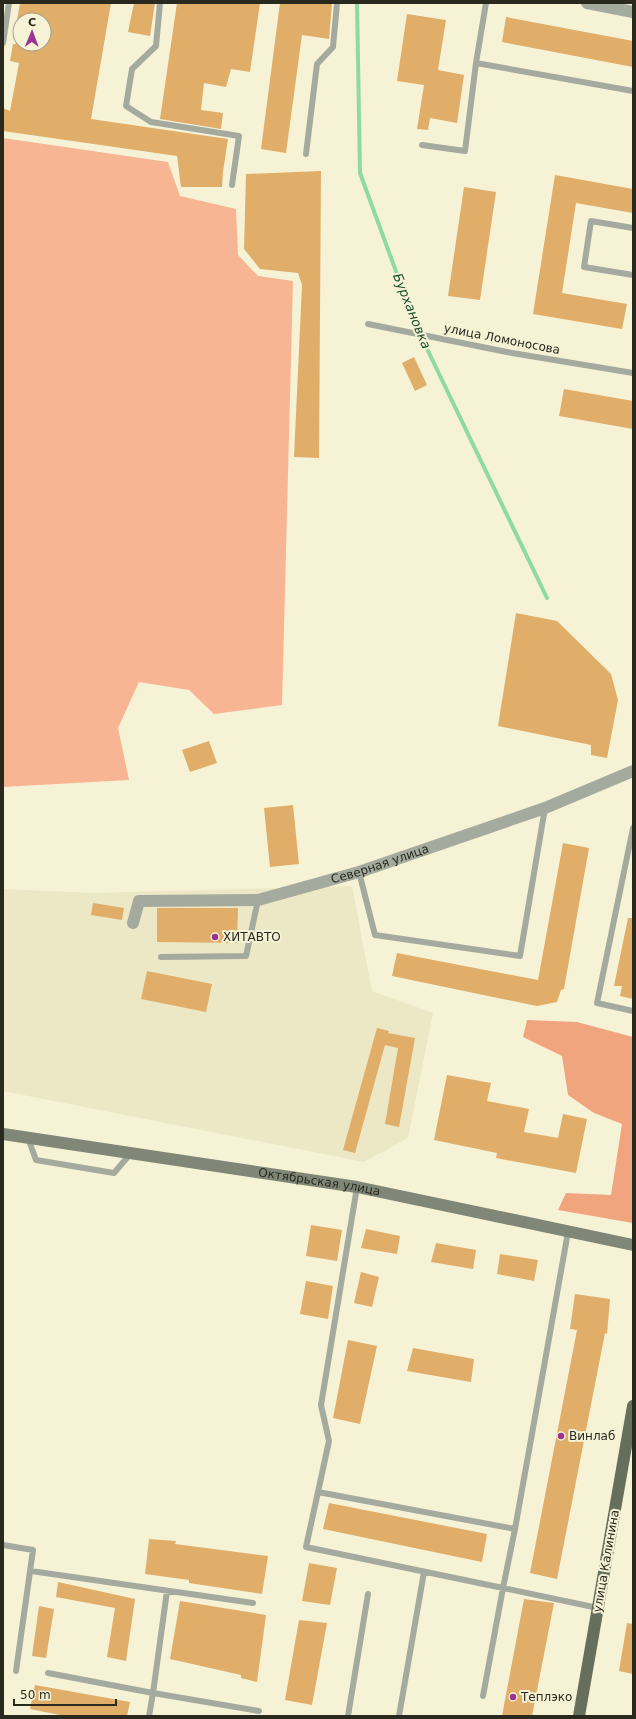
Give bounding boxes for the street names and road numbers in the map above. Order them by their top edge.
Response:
street label: улица Ломоносова [443,321,561,357]
street label: Северная улица [329,841,431,886]
street label: Октябрьская улица [257,1165,382,1199]
street label: улица Калинина [590,1509,622,1613]

